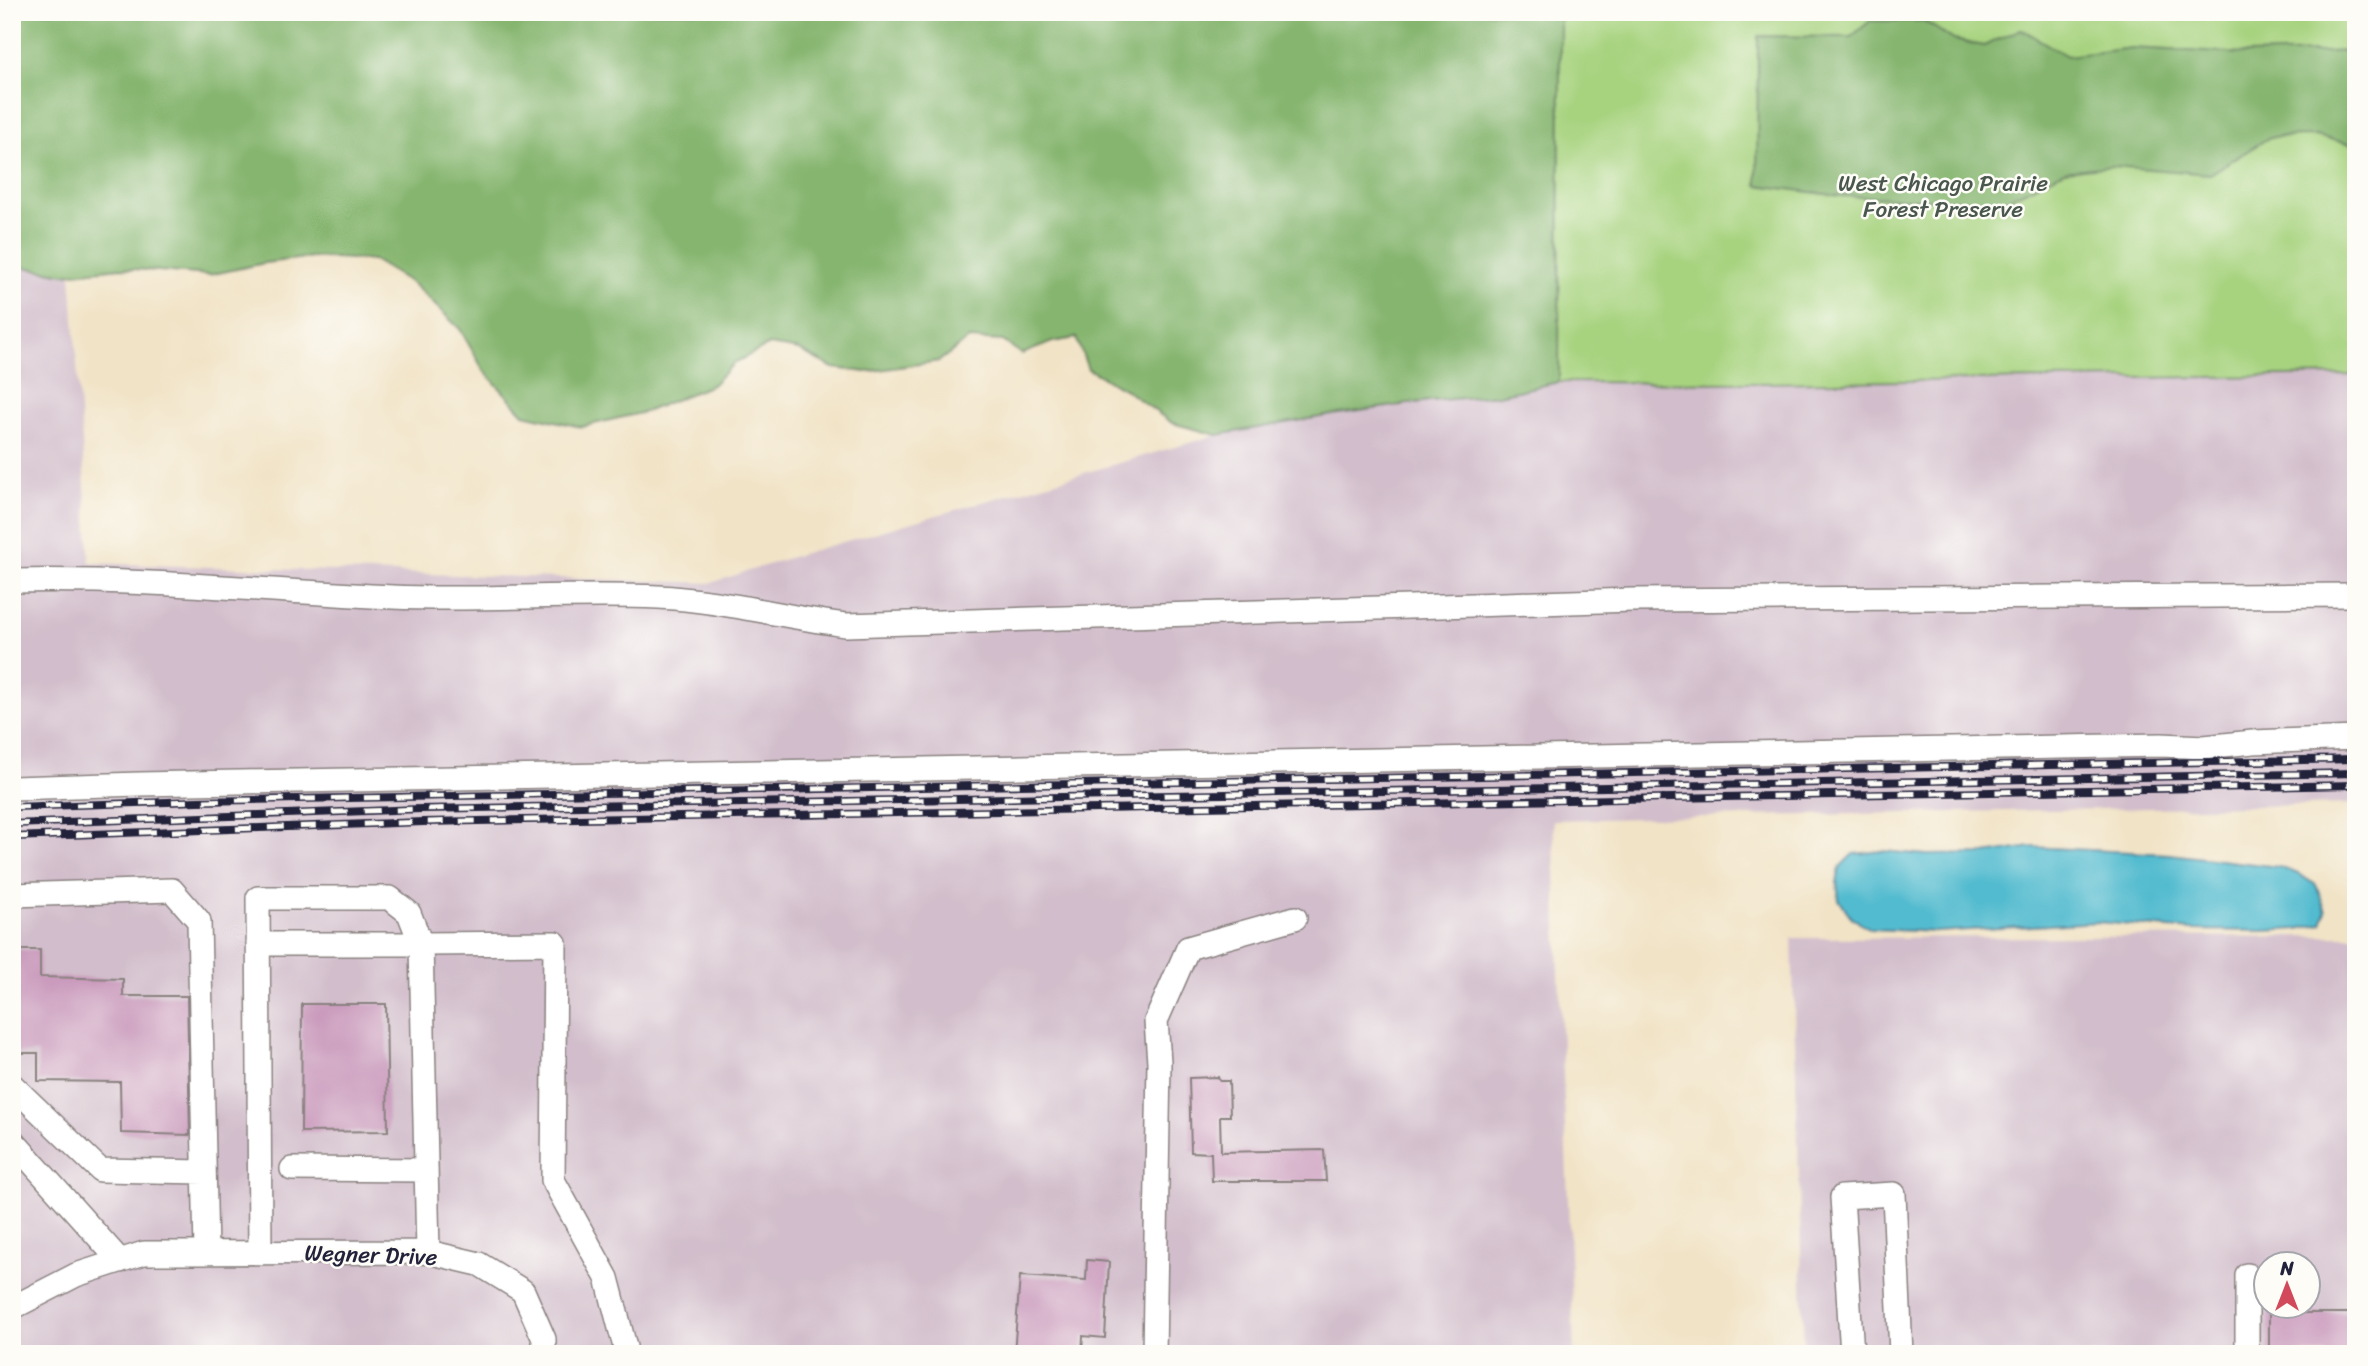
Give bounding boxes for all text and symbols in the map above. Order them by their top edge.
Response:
park label: West Chicago Prairie Forest Preserve [1838,163,2048,230]
street label: Wegner Drive [304,1232,438,1278]
north arrow [2252,1250,2322,1320]
text: N [2279,1252,2294,1285]

